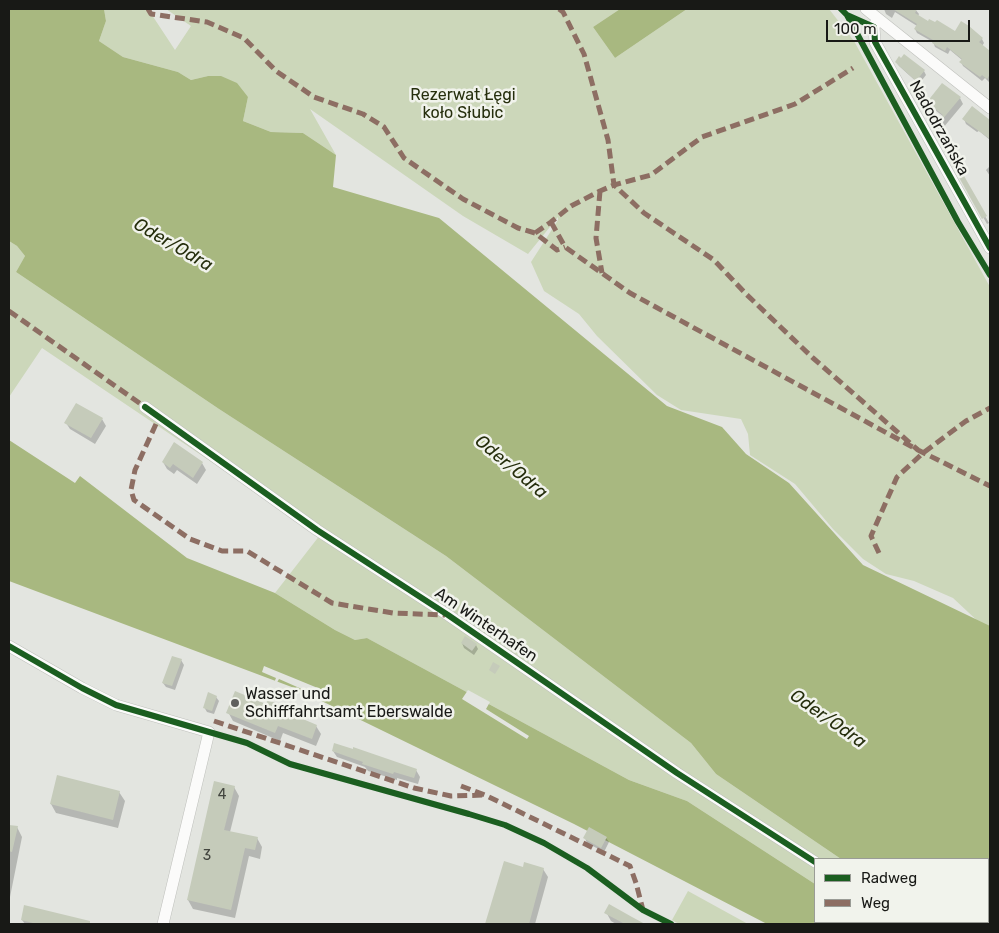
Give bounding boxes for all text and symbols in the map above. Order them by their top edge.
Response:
scale bar [829,10,973,42]
text: 100 m [834,20,876,38]
street label: Nadodrzańska [905,77,973,179]
park label: Rezerwat Łęgi koło Słubic [410,85,516,123]
water label: Oder/Odra [130,214,216,276]
water label: Oder/Odra [470,431,552,503]
street label: Am Winterhafen [431,584,541,666]
place label: Wasser und Schifffahrtsamt Eberswalde [245,684,453,722]
water label: Oder/Odra [786,685,870,753]
marker: Wasser und Schifffahrtsamt Eberswalde [229,697,241,709]
house number: 4 [218,787,226,803]
house number: 3 [203,848,211,864]
legend [814,858,989,923]
text: Radweg [861,869,917,887]
text: Weg [861,894,890,912]

